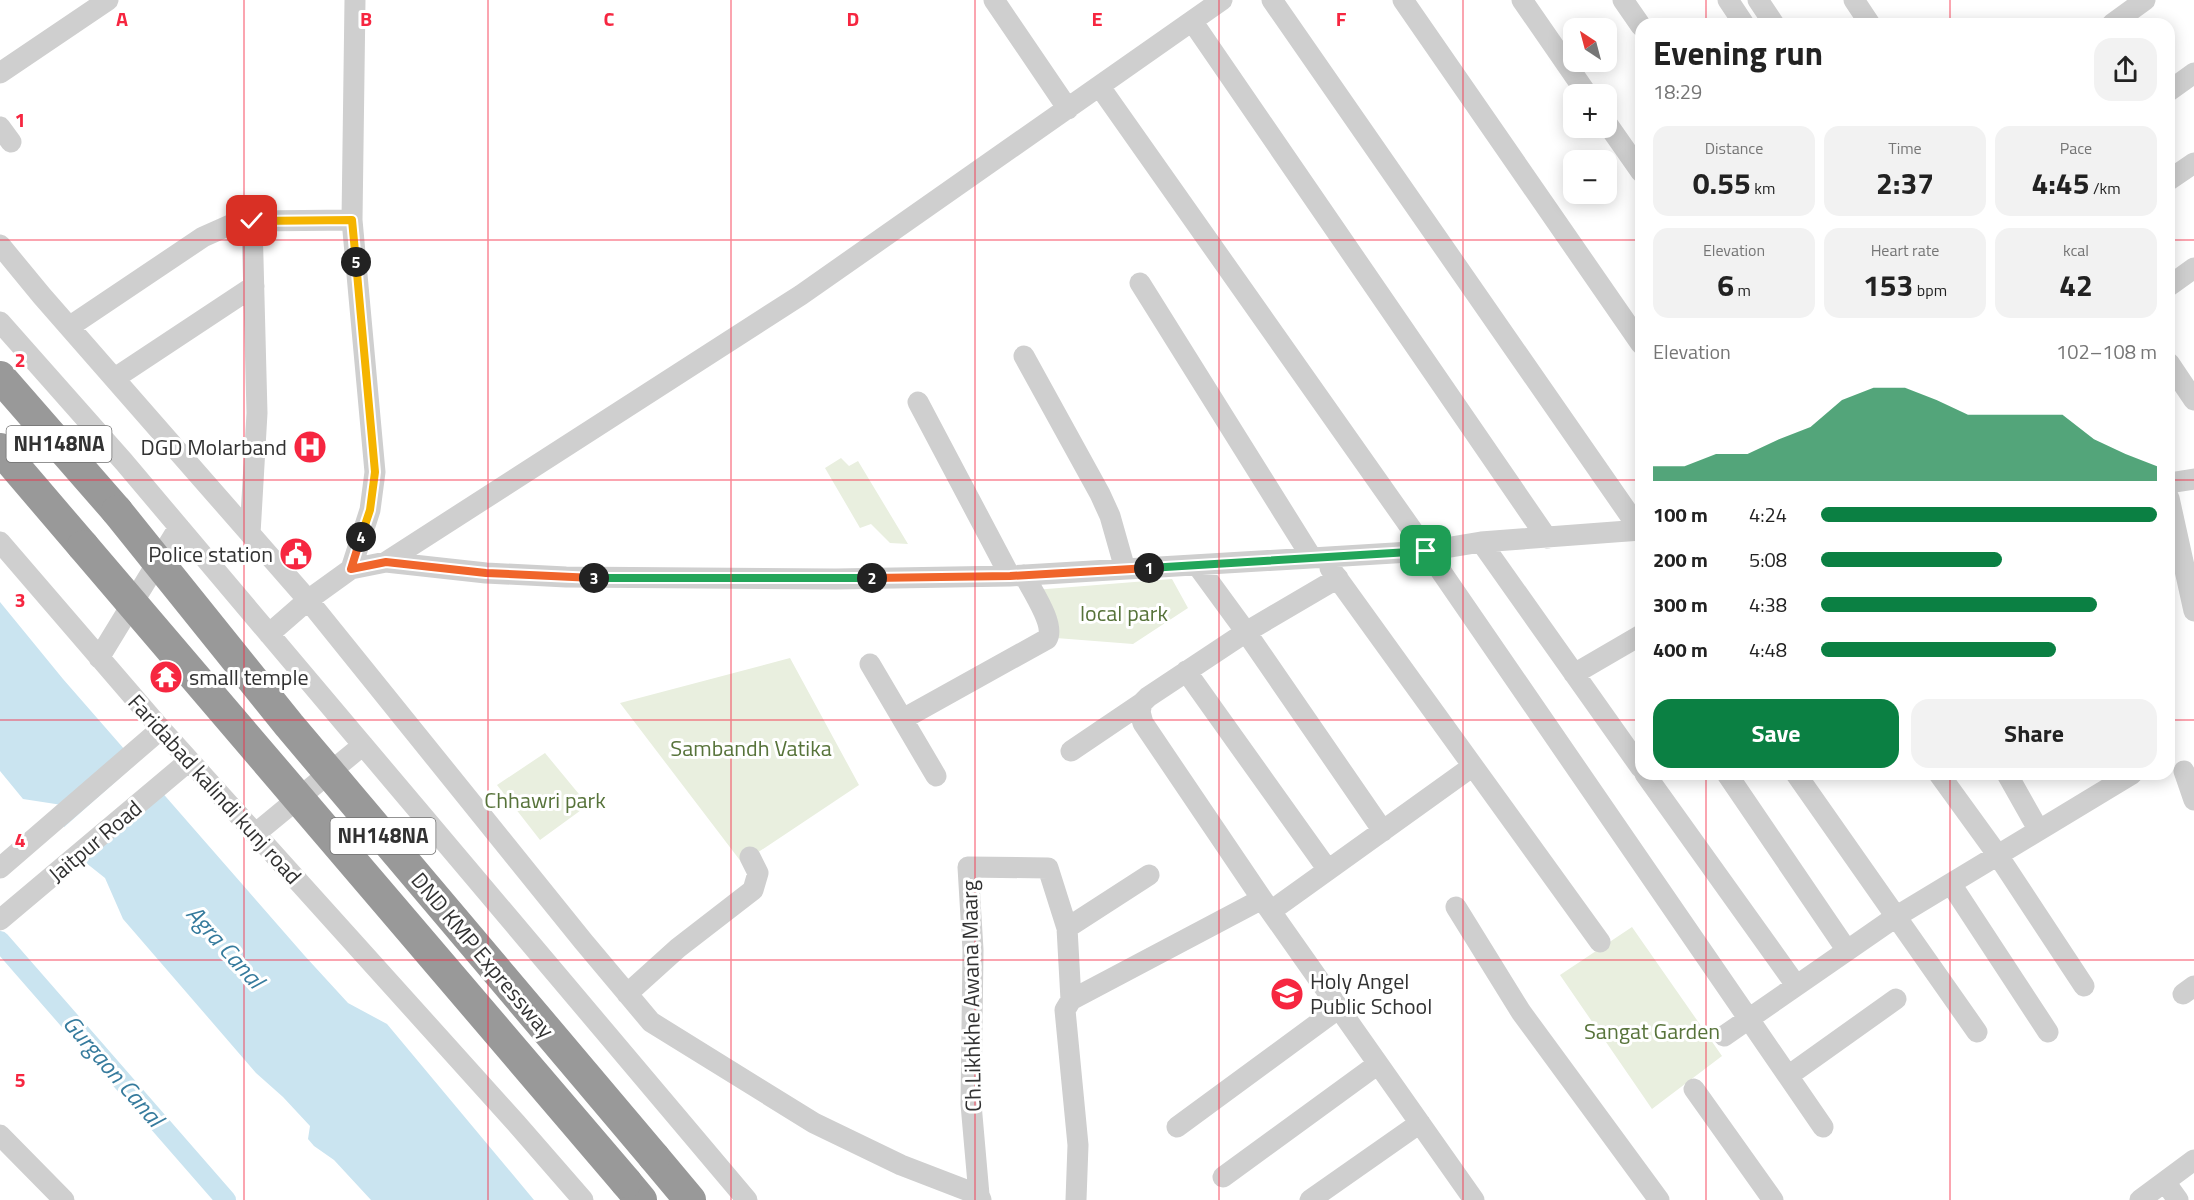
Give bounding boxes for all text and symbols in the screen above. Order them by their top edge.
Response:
text: A [116,3,128,34]
text: B [360,3,372,34]
text: C [604,3,615,34]
text: D [847,3,859,34]
text: E [1091,3,1103,34]
text: F [1336,3,1347,34]
north arrow [1563,18,1617,72]
map controls [1563,18,1617,204]
text: Evening run [1653,28,1823,78]
button: share [2094,38,2157,101]
text: 18:29 [1653,76,1702,107]
button: + [1563,84,1617,138]
text: 1 [14,104,26,135]
text: Distance [1705,136,1763,160]
text: Time [1888,136,1922,160]
text: Pace [2060,136,2092,160]
button: − [1563,150,1617,204]
text: 0.55 [1693,160,1751,206]
text: 2:37 [1876,160,1934,206]
text: 4:45 [2031,160,2089,206]
text: km [1751,176,1775,200]
text: /km [2089,176,2121,200]
pin [226,195,277,246]
icon: check [235,204,268,237]
text: Elevation [1703,238,1765,262]
text: Heart rate [1871,238,1939,262]
text: kcal [2063,238,2089,262]
pin: 5 [341,247,371,277]
text: 5 [352,250,360,274]
text: 6 [1717,262,1734,308]
text: 153 [1863,262,1913,308]
text: 42 [2059,262,2093,308]
text: m [1734,278,1751,302]
text: bpm [1913,278,1947,302]
text: Elevation [1653,336,1731,367]
text: 102–108 m [2056,336,2157,367]
text: 2 [14,344,26,375]
road number: NH148NA [7,426,112,462]
hospital icon: DGD Molarband [292,429,328,465]
place label: DGD Molarband [140,430,287,464]
text: 100 m [1653,499,1708,530]
text: 4:24 [1749,499,1787,530]
pin: 4 [346,522,376,552]
text: 4 [357,525,365,549]
pin [1400,525,1451,576]
icon: arrive [1409,534,1442,567]
public building icon: Police station [278,536,314,572]
place label: Police station [148,537,273,571]
text: 200 m [1653,544,1708,575]
text: 5:08 [1749,544,1787,575]
pin: 1 [1134,553,1164,583]
text: 1 [1145,556,1153,580]
pin: 3 [579,563,609,593]
pin: 2 [857,563,887,593]
text: 3 [590,566,598,590]
text: 2 [868,566,876,590]
text: 3 [14,584,26,615]
text: 300 m [1653,589,1708,620]
text: 4:38 [1749,589,1787,620]
park label: local park [1080,596,1168,630]
text: 400 m [1653,634,1708,665]
text: 4:48 [1749,634,1787,665]
temple icon: small temple [148,659,184,695]
place label: small temple [189,660,309,694]
street label: Faridabad kalindi kunj road [120,686,310,892]
button: Save [1653,699,1899,768]
button: Share [1911,699,2157,768]
park label: Sambandh Vatika [670,731,832,765]
park label: Chhawri park [484,783,606,817]
street label: Jaitpur Road [41,792,149,890]
road number: NH148NA [330,818,436,854]
text: 4 [14,824,26,855]
street label: DND KMP Expressway [403,864,563,1046]
street label: Ch.Likhkhe Awana Maarg [952,880,990,1112]
water label: Agra Canal [178,896,275,998]
place label: Holy Angel Public School [1310,964,1432,1023]
school or university icon: Holy Angel Public School [1269,976,1305,1012]
water label: Gurgaon Canal [55,1006,175,1137]
park label: Sangat Garden [1584,1014,1720,1048]
text: 5 [14,1064,26,1095]

